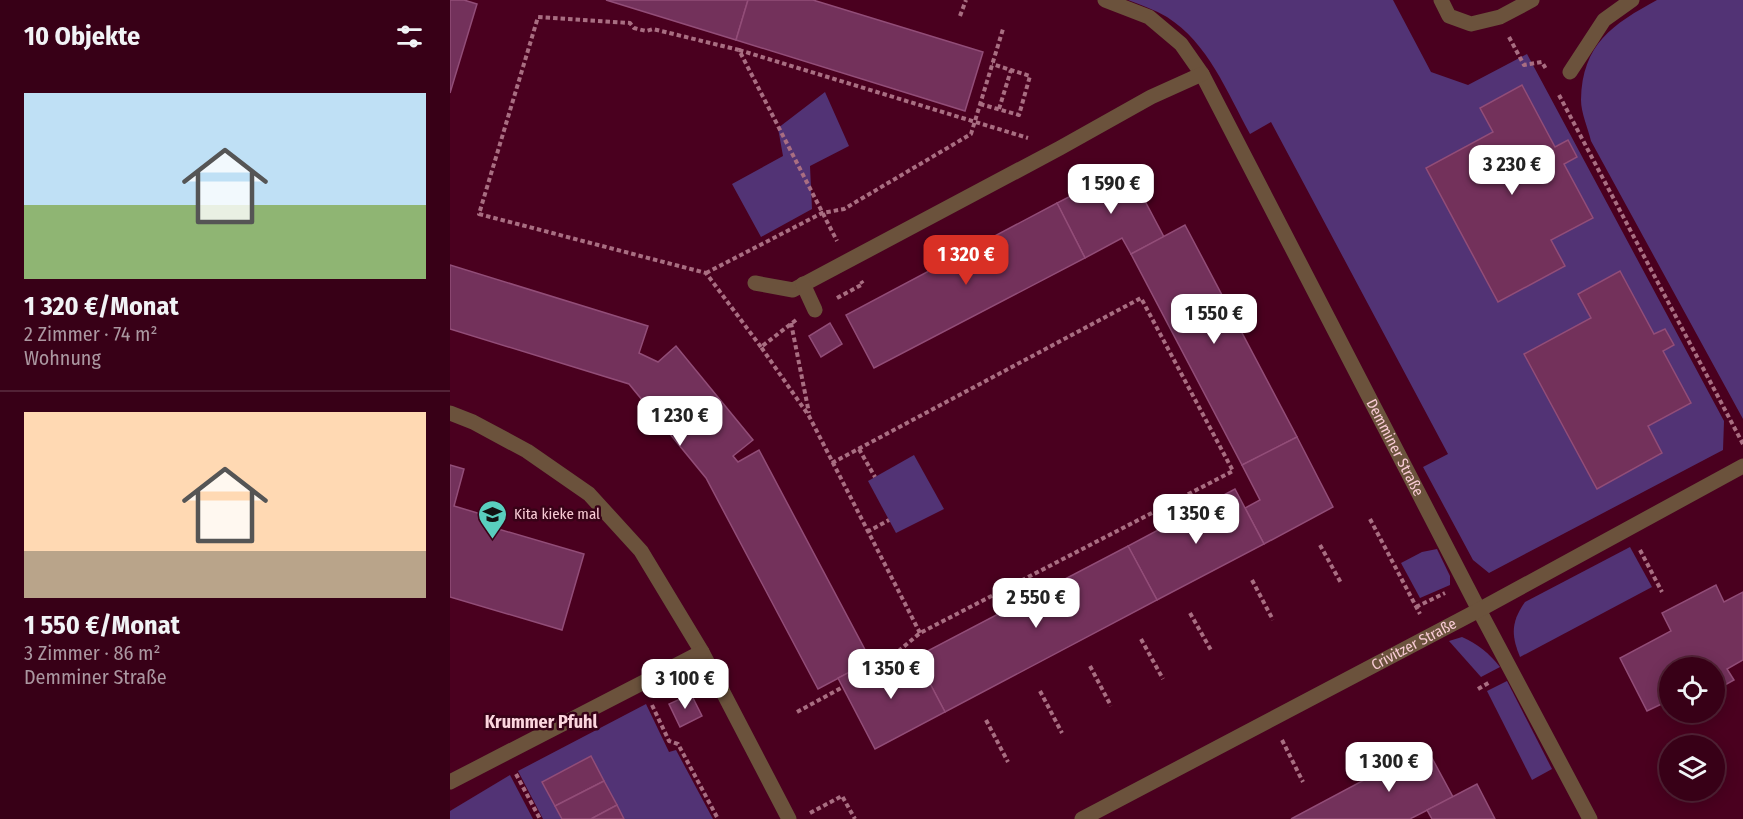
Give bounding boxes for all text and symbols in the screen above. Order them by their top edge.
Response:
icon: filters [393,20,426,53]
text: 10 Objekte [24,21,140,52]
icon: home [171,132,279,240]
pin: 3 230 € [1457,145,1567,196]
text: 3 230 € [1483,152,1541,176]
pin: 1 590 € [1056,164,1166,215]
text: 1 590 € [1082,171,1140,195]
pin: 1 320 € [911,235,1021,286]
text: 1 320 € [938,242,994,266]
text: 1 320 €/Monat [24,291,179,322]
pin: 1 550 € [1159,294,1269,345]
text: 1 550 € [1185,301,1243,325]
text: 2 Zimmer · 74 m² [24,322,158,346]
text: Wohnung [24,346,101,370]
pin: 1 230 € [625,396,735,447]
street label: Demminer Straße [1362,396,1428,499]
text: 1 230 € [651,403,709,427]
icon: home [171,451,279,559]
pin: 1 350 € [1141,494,1251,545]
school or university icon: Kita kieke mal [477,498,509,540]
text: 1 350 € [1167,501,1225,525]
place label: Kita kieke mal [514,505,600,523]
pin: 2 550 € [981,578,1091,629]
text: 2 550 € [1007,585,1065,609]
text: 1 550 €/Monat [24,610,180,641]
street label: Crivitzer Straße [1368,614,1460,674]
text: 3 Zimmer · 86 m² [24,641,161,665]
pin: 1 350 € [836,649,946,700]
text: 1 350 € [862,656,920,680]
map controls [1659,657,1725,801]
button: locate [1659,657,1725,723]
pin: 3 100 € [630,659,740,710]
text: Demminer Straße [24,665,167,689]
text: 3 100 € [656,666,714,690]
district label: Krummer Pfuhl [485,711,597,733]
button: layers [1659,735,1725,801]
pin: 1 300 € [1334,742,1444,793]
text: 1 300 € [1360,749,1418,773]

